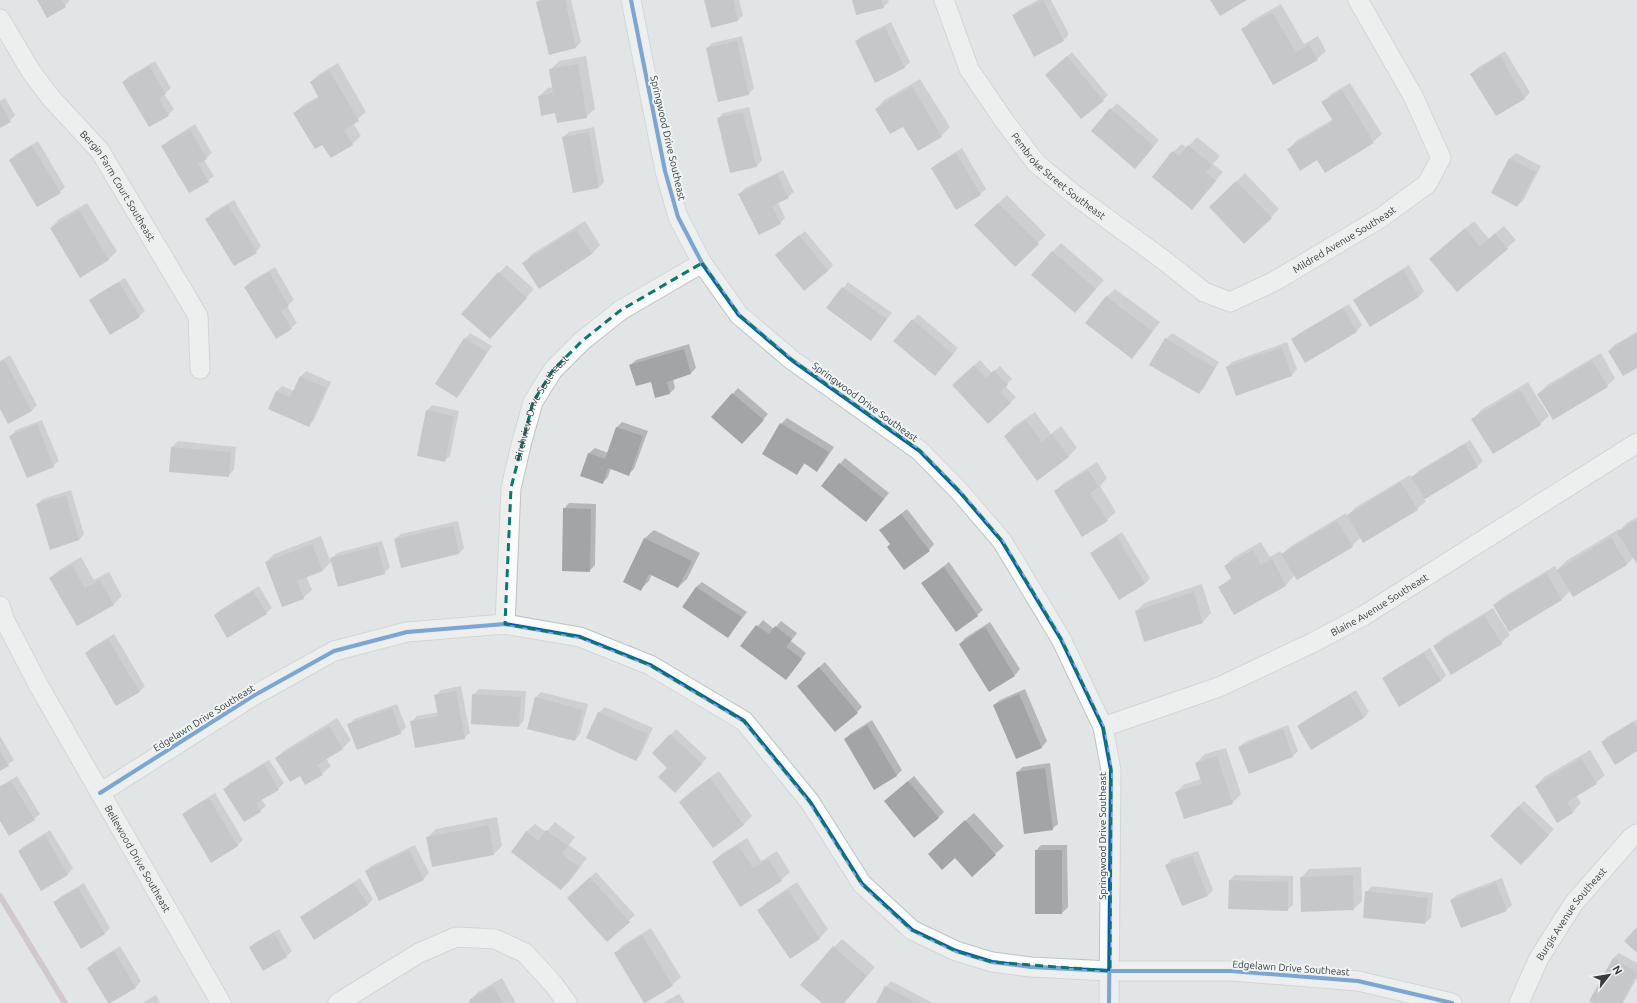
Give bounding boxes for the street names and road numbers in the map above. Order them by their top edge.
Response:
street label: Springwood Drive Southeast [648,75,688,201]
street label: Bergin Farm Court Southeast [78,128,158,243]
street label: Pembroke Street Southeast [1010,130,1108,221]
street label: Mildred Avenue Southeast [1291,203,1398,275]
street label: Birchview Drive Southeast [512,353,570,462]
street label: Springwood Drive Southeast [810,360,920,444]
street label: Blaine Avenue Southeast [1329,571,1430,638]
street label: Edgelawn Drive Southeast [151,682,257,754]
street label: Springwood Drive Southeast [1097,772,1108,900]
street label: Bellewood Drive Southeast [103,803,173,914]
street label: Burgis Avenue Southeast [1534,865,1608,962]
street label: Edgelawn Drive Southeast [1232,958,1350,978]

